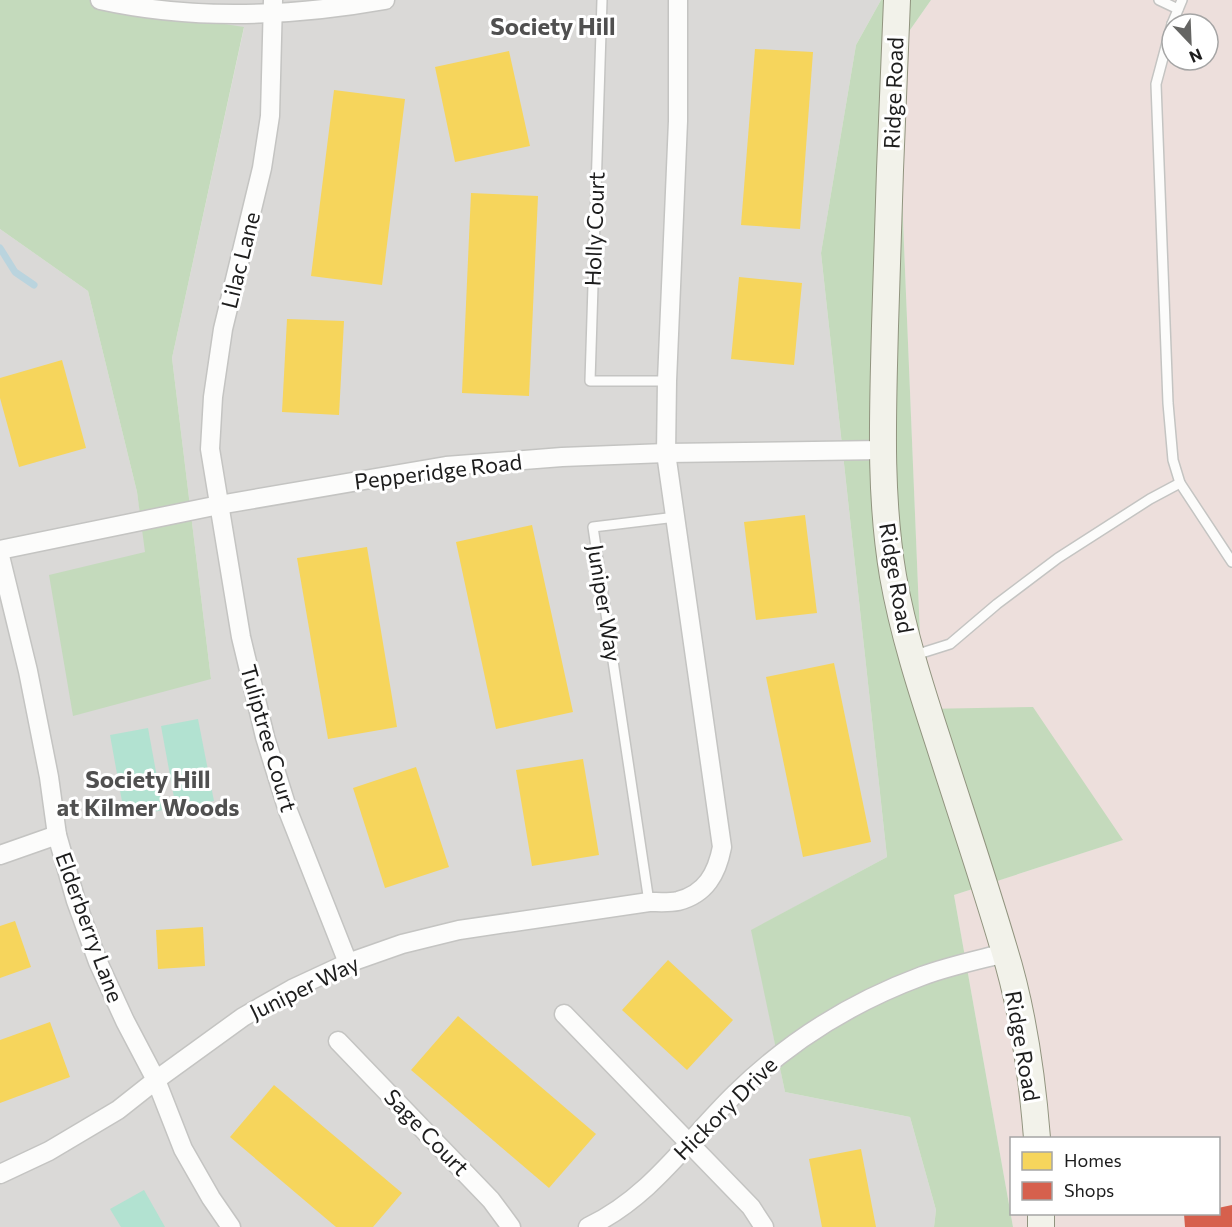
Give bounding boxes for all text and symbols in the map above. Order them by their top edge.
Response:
district label: Society Hill [490,11,616,40]
north arrow [1160,12,1220,72]
street label: Ridge Road [878,37,908,149]
text: N [1187,45,1205,67]
street label: Holly Court [579,171,609,287]
street label: Lilac Lane [215,209,265,311]
street label: Pepperidge Road [353,447,523,495]
street label: Ridge Road [874,521,920,635]
street label: Juniper Way [582,542,628,664]
street label: Tuliptree Court [235,661,303,815]
district label: Society Hill at Kilmer Woods [57,764,239,821]
street label: Elderberry Lane [50,848,130,1006]
street label: Juniper Way [245,949,363,1025]
street label: Ridge Road [1000,989,1046,1103]
street label: Hickory Drive [668,1051,782,1165]
street label: Sage Court [379,1083,475,1181]
legend [1010,1137,1220,1215]
text: Homes [1064,1149,1122,1171]
text: Shops [1064,1179,1114,1201]

